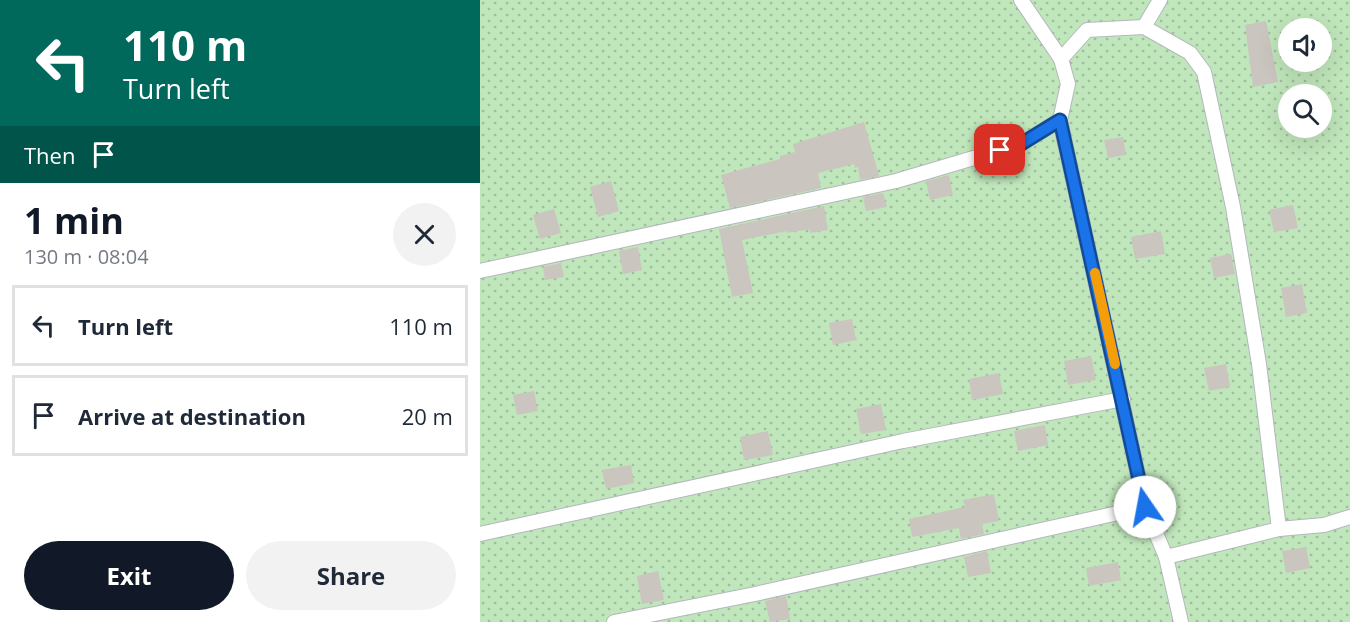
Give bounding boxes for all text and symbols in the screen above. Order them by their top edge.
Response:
text: 110 m [123,16,247,73]
map controls [1278,18,1332,138]
button: sound [1278,18,1332,72]
icon: left [24,24,102,102]
text: Turn left [123,70,230,107]
button: search [1278,84,1332,138]
pin [974,124,1025,175]
icon: arrive [983,133,1016,166]
icon: arrive [87,138,120,171]
text: Then [24,140,75,170]
text: 1 min [24,196,124,245]
button: close [393,203,456,266]
text: 130 m · 08:04 [24,243,149,270]
icon: left [27,309,60,342]
text: Turn left [78,311,173,341]
text: 110 m [389,311,453,341]
icon: arrive [27,399,60,432]
text: Arrive at destination [78,401,306,431]
text: 20 m [402,401,453,431]
position arrow [1113,475,1177,539]
button: Exit [24,541,234,610]
button: Share [246,541,456,610]

